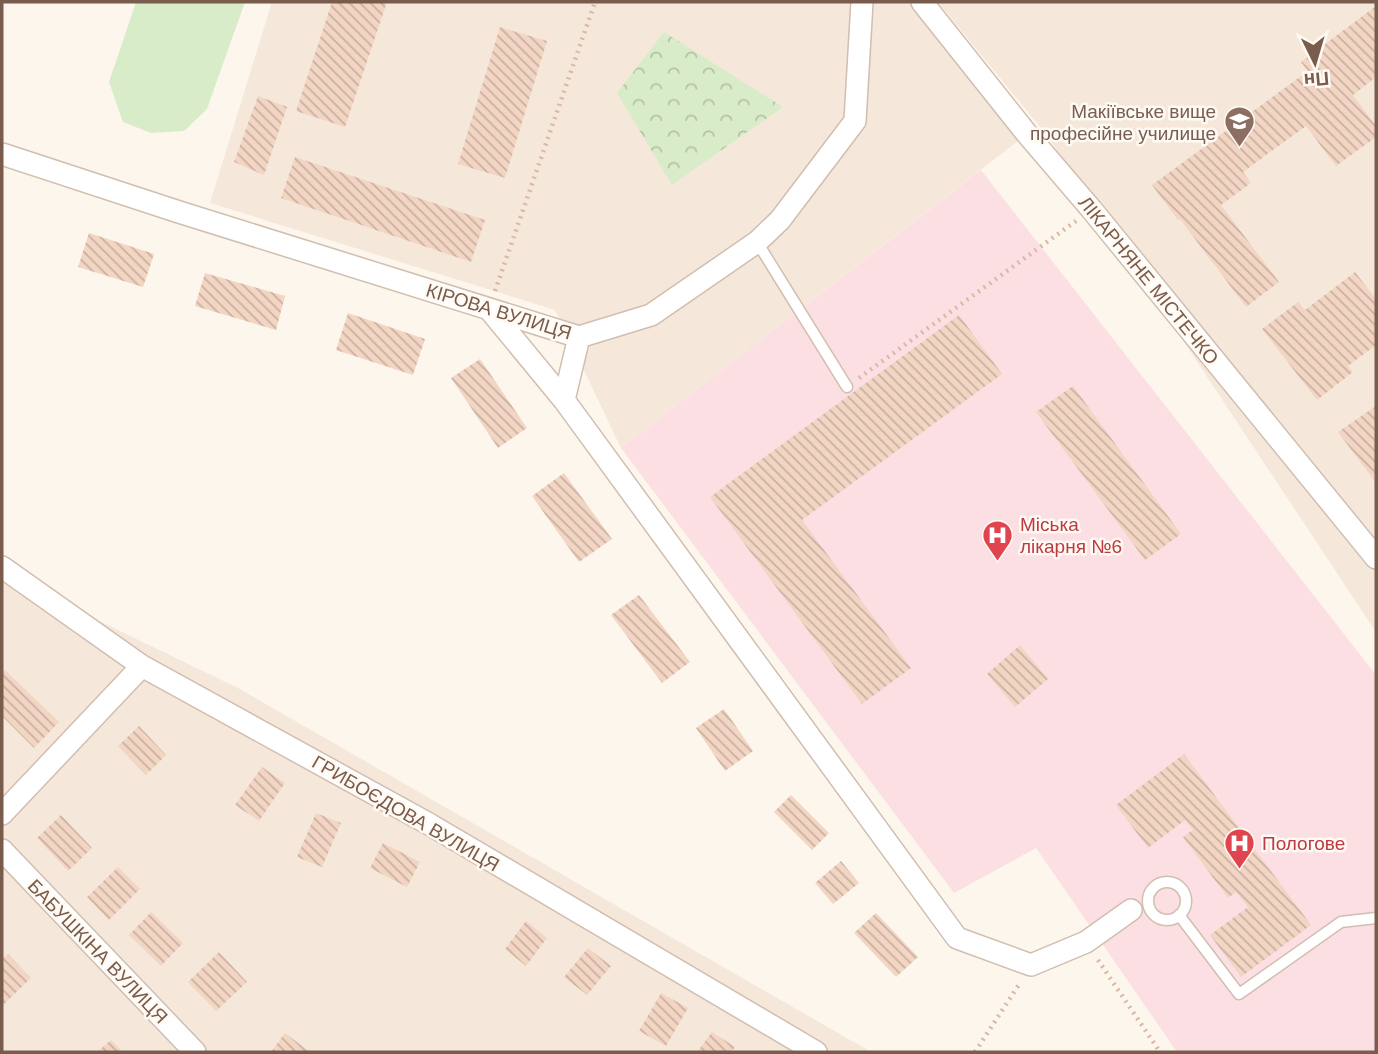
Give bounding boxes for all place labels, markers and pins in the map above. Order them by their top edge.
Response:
place label: Макіївське вище професійне училище [1030,101,1216,144]
school or university icon: Макіївське вище професійне училище [1222,105,1256,149]
place label: Міська лікарня №6 [1020,514,1122,557]
hospital icon: Міська лікарня №6 [980,518,1014,562]
hospital icon: Пологове [1222,826,1256,870]
place label: Пологове [1262,833,1345,854]

